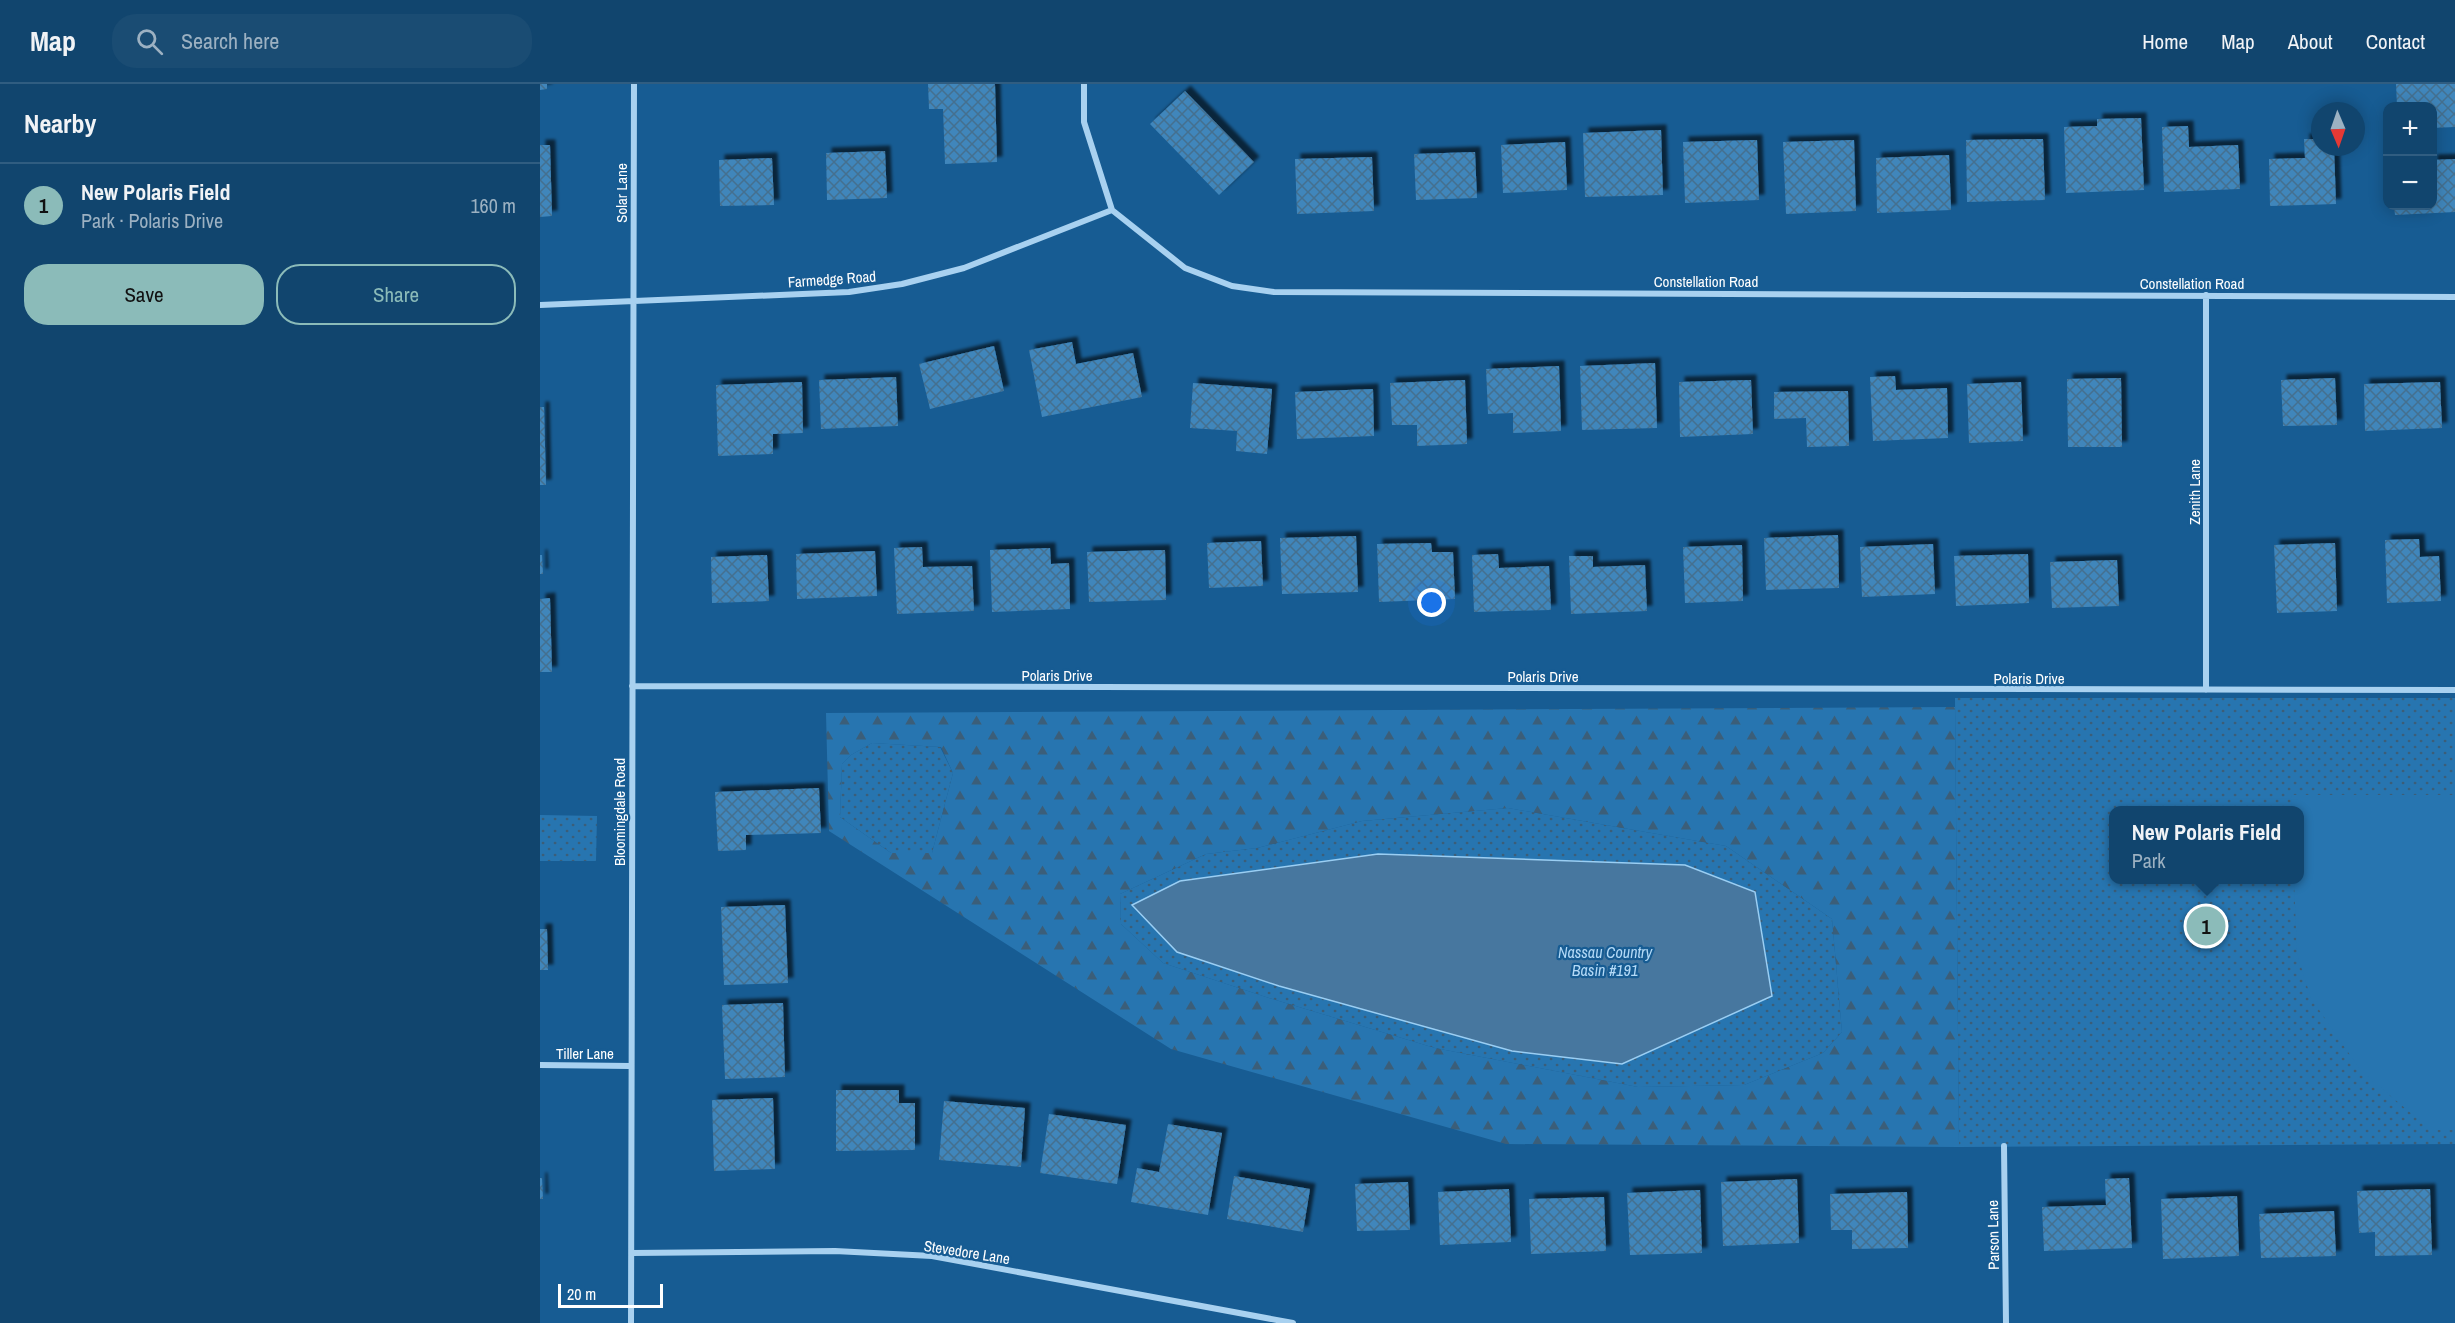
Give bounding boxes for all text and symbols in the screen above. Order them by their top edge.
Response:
search box [112,14,532,68]
text: Map [30,22,76,60]
icon: search [133,25,166,58]
text: Search here [181,26,279,56]
text: Home [2142,27,2188,56]
text: Map [2221,27,2255,56]
text: About [2288,27,2333,56]
text: Contact [2366,27,2425,56]
north arrow [2311,102,2365,156]
map controls [2383,102,2437,210]
button: + [2383,102,2437,156]
text: Nearby [24,106,96,141]
button: − [2383,156,2437,210]
street label: Solar Lane [611,163,632,223]
text: New Polaris Field [81,177,230,207]
text: 1 [39,192,48,219]
text: 160 m [470,192,516,219]
text: Park · Polaris Drive [81,207,223,234]
button: Save [24,264,264,325]
button: Share [276,264,516,325]
street label: Farmedge Road [787,265,877,293]
street label: Constellation Road [1654,271,1758,292]
street label: Constellation Road [2140,273,2244,294]
street label: Zenith Lane [2184,459,2205,525]
your location [1417,588,1446,617]
street label: Polaris Drive [1021,665,1093,686]
street label: Polaris Drive [1507,666,1579,687]
street label: Polaris Drive [1993,668,2065,689]
street label: Bloomingdale Road [609,758,630,866]
popup [2109,806,2304,884]
text: New Polaris Field [2132,817,2281,847]
text: Park [2132,847,2166,874]
pin: 1 [2186,904,2226,948]
water label: Nassau Country Basin #191 [1558,941,1653,981]
street label: Tiller Lane [556,1043,614,1064]
street label: Parson Lane [1982,1200,2004,1270]
street label: Stevedore Lane [922,1235,1012,1269]
scale bar [558,1281,663,1308]
text: 20 m [567,1283,596,1305]

